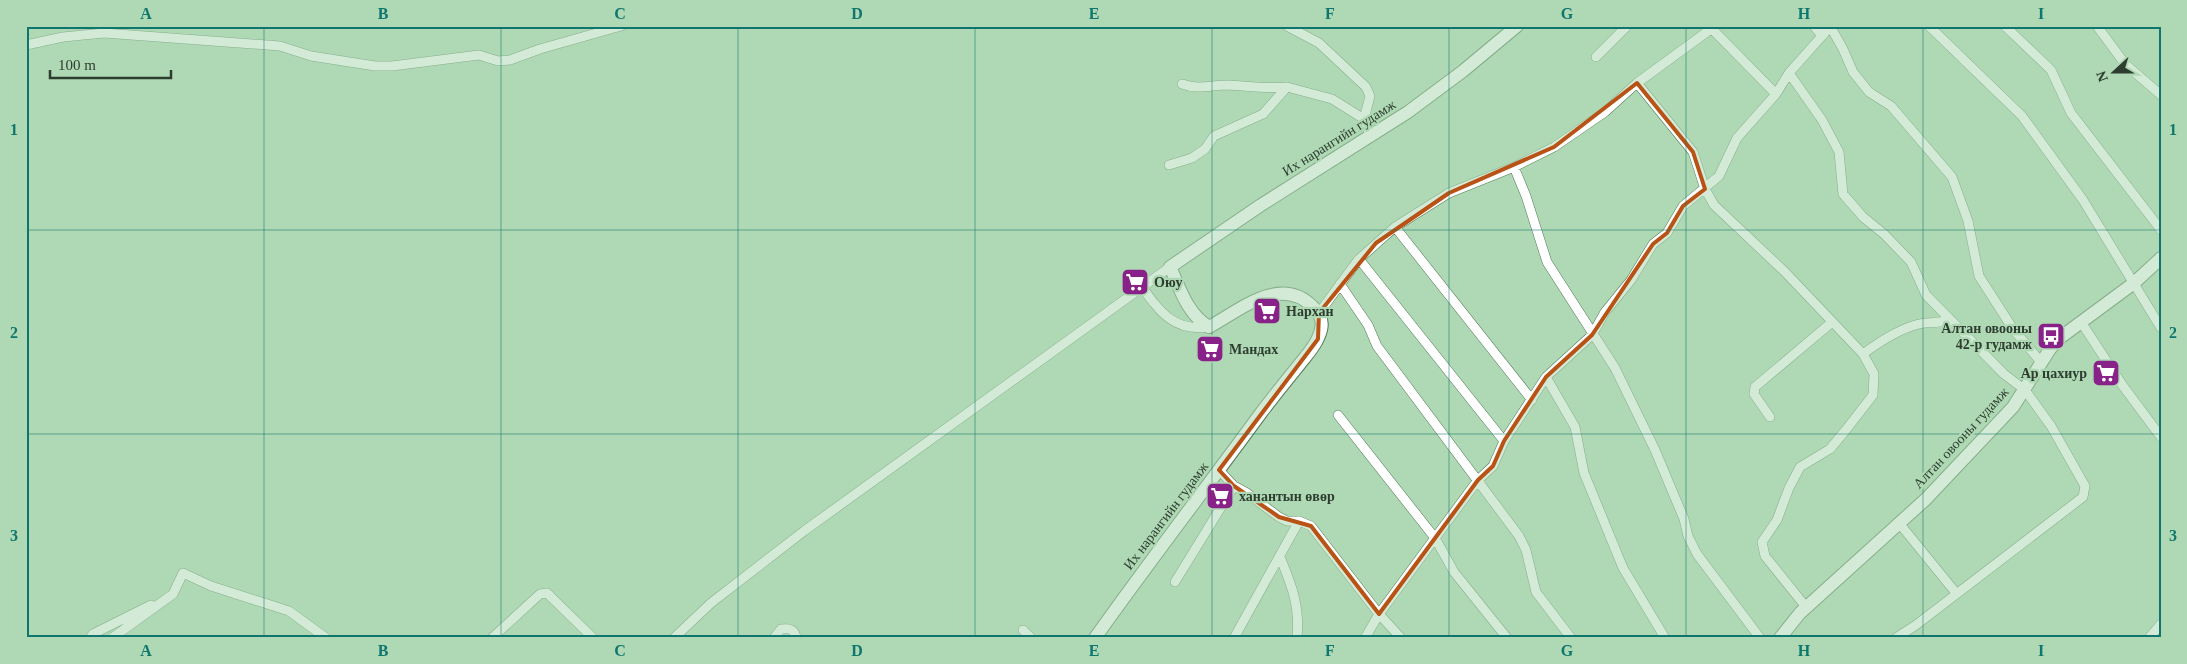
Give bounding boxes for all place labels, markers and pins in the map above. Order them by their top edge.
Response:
supermarket icon: Оюу [1120,267,1150,297]
place label: Оюу [1154,275,1183,290]
supermarket icon: Нархан [1252,296,1282,326]
place label: Нархан [1286,304,1334,319]
place label: Алтан овооны 42-р гудамж [1941,321,2033,352]
bus stop icon: Алтан овооны 42-р гудамж [2036,321,2066,351]
supermarket icon: Мандах [1195,334,1225,364]
place label: Мандах [1229,342,1278,357]
supermarket icon: Ар цахиур [2091,358,2121,388]
place label: Ар цахиур [2021,366,2087,381]
supermarket icon: ханантын өвөр [1205,481,1235,511]
place label: ханантын өвөр [1239,489,1335,504]

